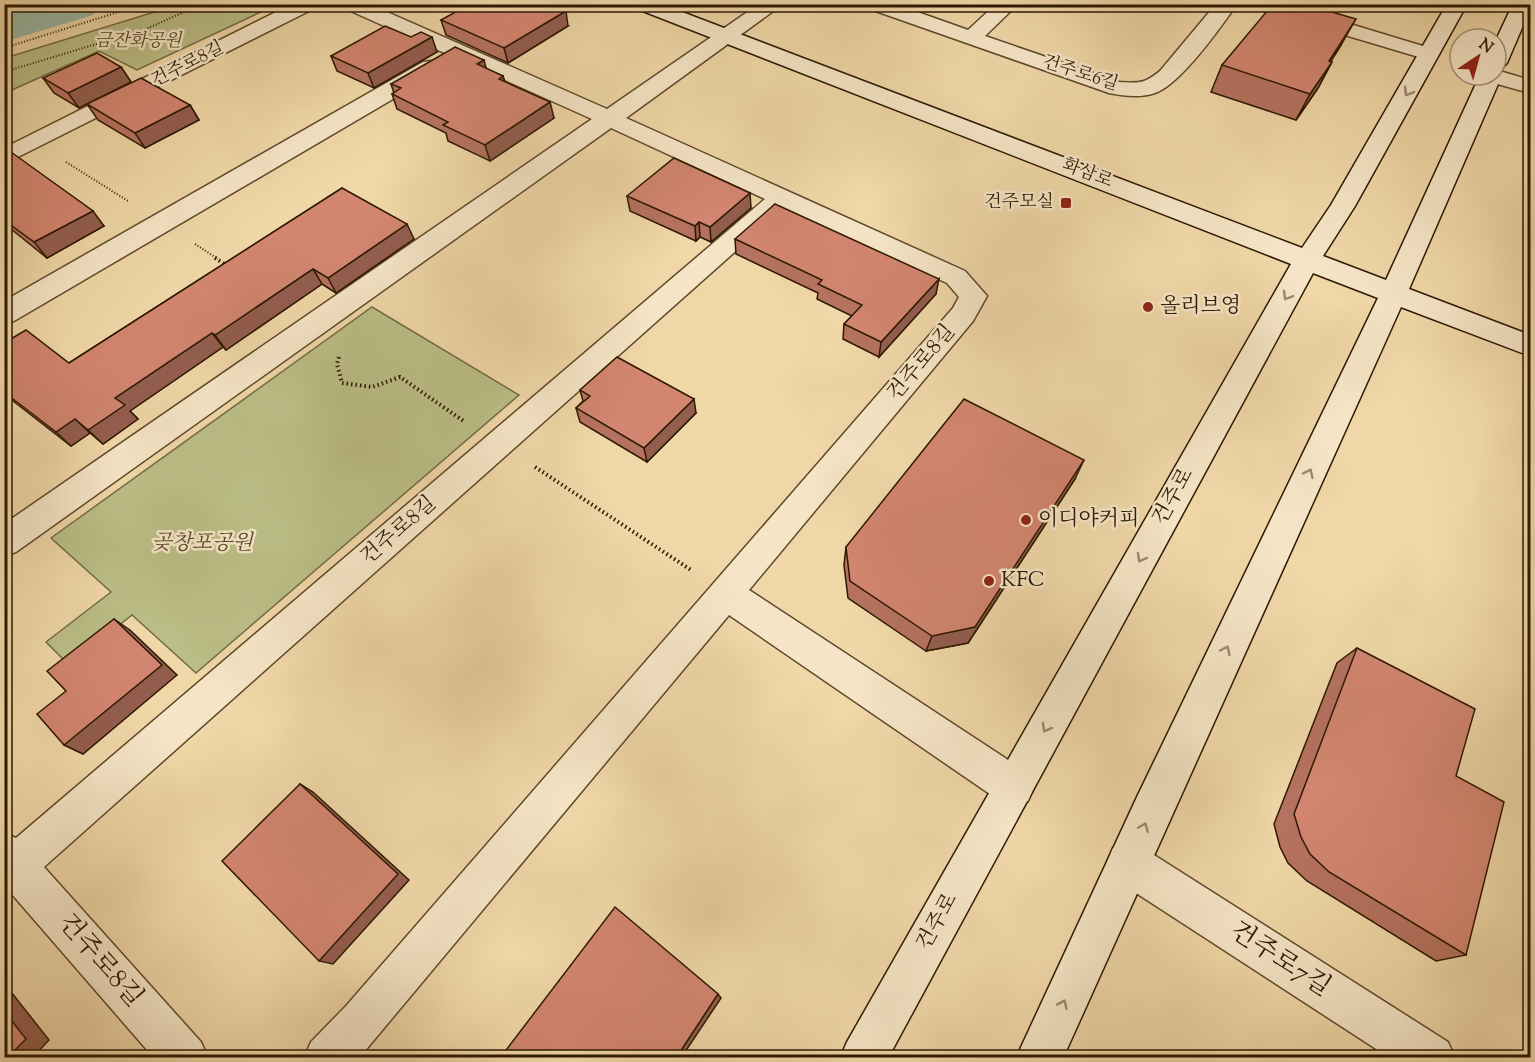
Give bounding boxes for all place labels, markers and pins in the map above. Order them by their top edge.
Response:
place label: 건주모실 [984,190,1054,216]
marker: 건주모실 [1059,196,1073,210]
place label: 올리브영 [1160,292,1241,322]
marker: 올리브영 [1141,300,1155,314]
place label: 이디야커피 [1038,505,1139,535]
marker: 이디야커피 [1019,513,1033,527]
place label: KFC [1001,566,1045,596]
marker: KFC [982,574,996,588]

